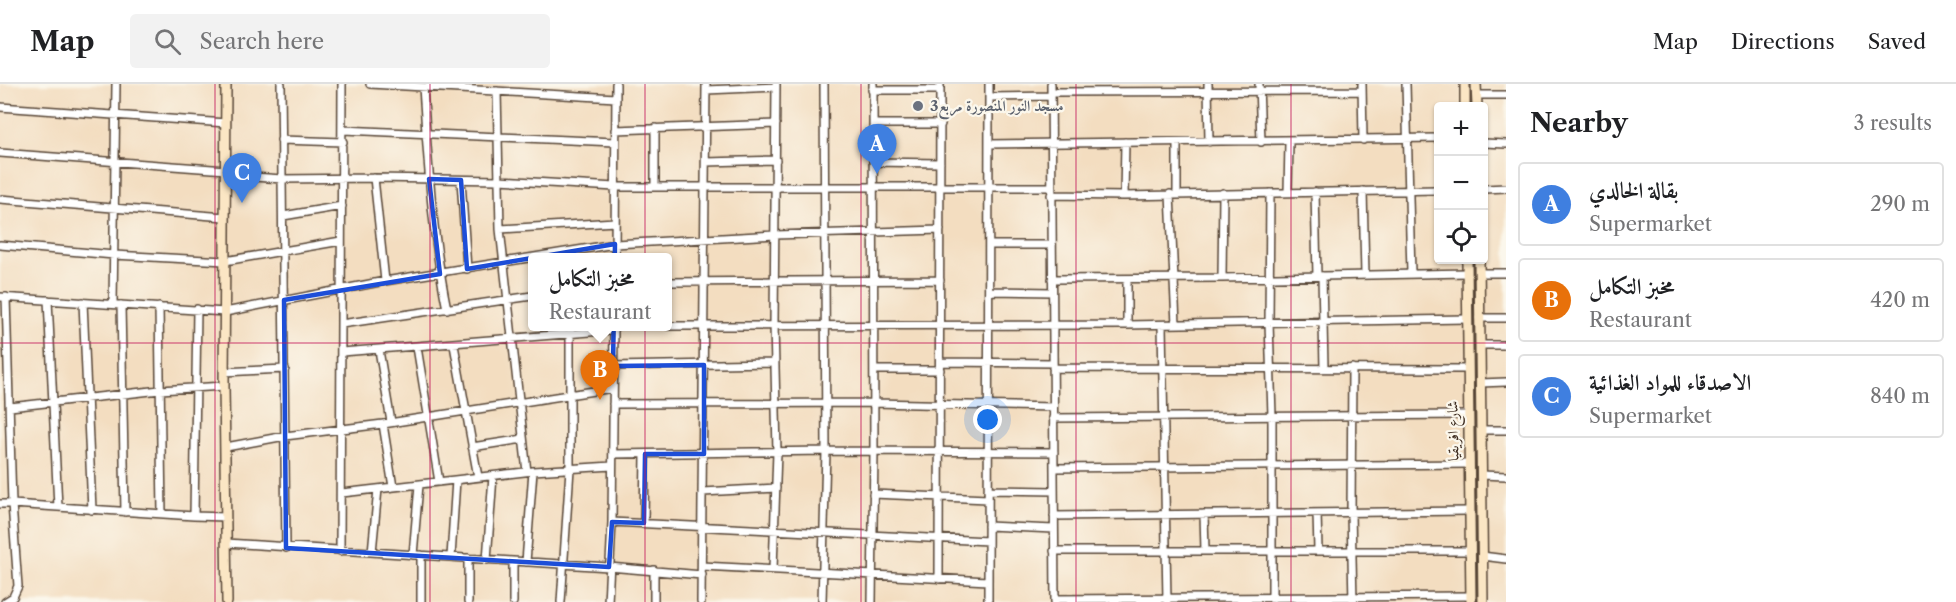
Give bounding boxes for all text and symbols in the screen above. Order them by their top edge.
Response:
search box [130,14,550,68]
text: Map [30,24,94,58]
icon: search [151,25,184,58]
text: Search here [199,28,324,55]
text: Map [1653,29,1698,54]
text: Directions [1731,29,1835,54]
text: Saved [1868,29,1926,54]
place label: مسجد النور المنصورة مربع3 [930,96,1064,120]
marker: مسجد النور المنصورة مربع3 [911,99,925,113]
map controls [1434,102,1488,264]
button: + [1434,102,1488,156]
text: Nearby [1530,107,1628,139]
text: 3 results [1854,111,1932,135]
pin: A [858,124,896,174]
pin: C [222,154,262,203]
button: − [1434,156,1488,210]
text: بقالة الخالدي [1589,177,1678,204]
text: A [1544,192,1559,216]
text: 290 m [1870,192,1930,216]
button: locate [1434,210,1488,264]
text: Supermarket [1589,212,1712,236]
popup [528,253,672,331]
text: مخبز التكامل [549,265,634,292]
text: مخبز التكامل [1589,273,1674,300]
text: B [1544,288,1559,312]
text: 420 m [1870,288,1930,312]
text: Restaurant [549,300,651,324]
text: Restaurant [1589,308,1692,332]
pin: B [580,350,620,400]
text: الاصدقاء للمواد الغذائية [1589,369,1751,396]
text: C [1543,384,1560,408]
text: 840 m [1870,384,1930,408]
street label: شارع افريقيا [1442,401,1467,461]
text: Supermarket [1589,404,1712,428]
your location [973,405,1002,434]

